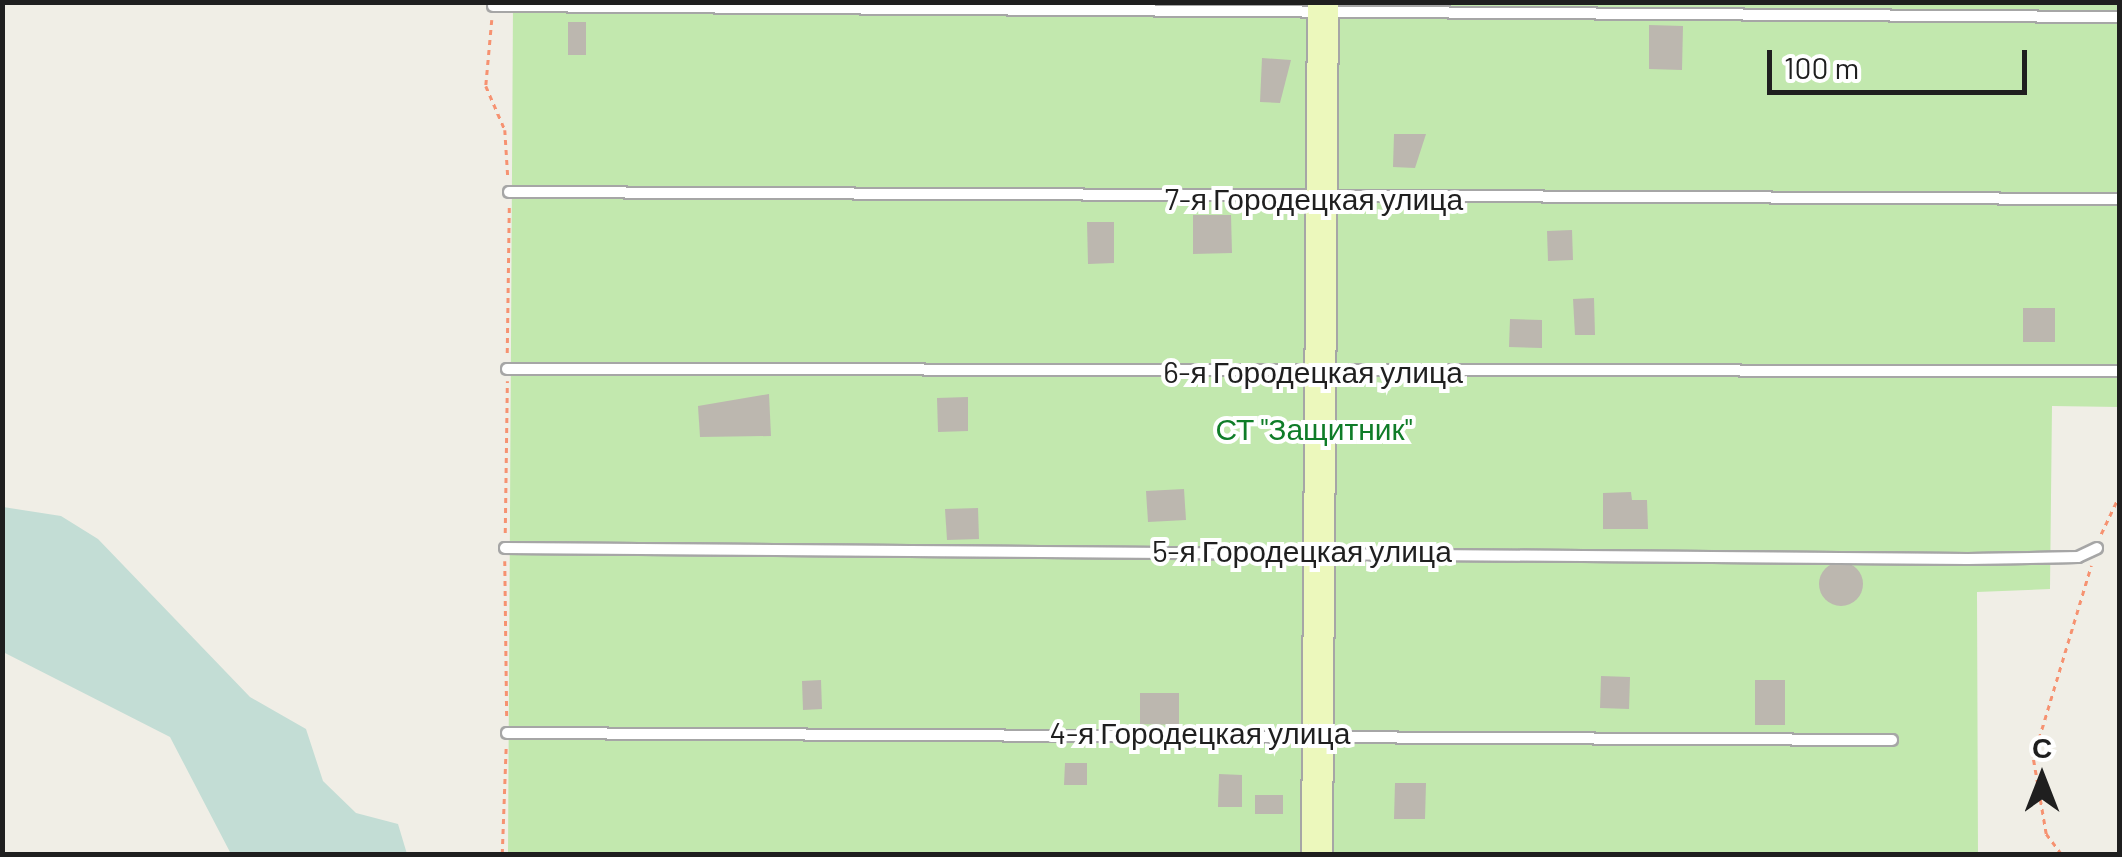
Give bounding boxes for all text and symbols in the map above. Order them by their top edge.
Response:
scale bar [1772,30,2032,92]
text: 100 m [1784,49,1859,85]
street label: 7-я Городецкая улица [1165,180,1463,216]
street label: 6-я Городецкая улица [1163,353,1463,389]
park label: СТ "Защитник" [1215,410,1413,446]
street label: 5-я Городецкая улица [1152,532,1452,568]
street label: 4-я Городецкая улица [1050,714,1350,750]
north arrow [1992,727,2092,827]
text: С [2032,730,2052,764]

